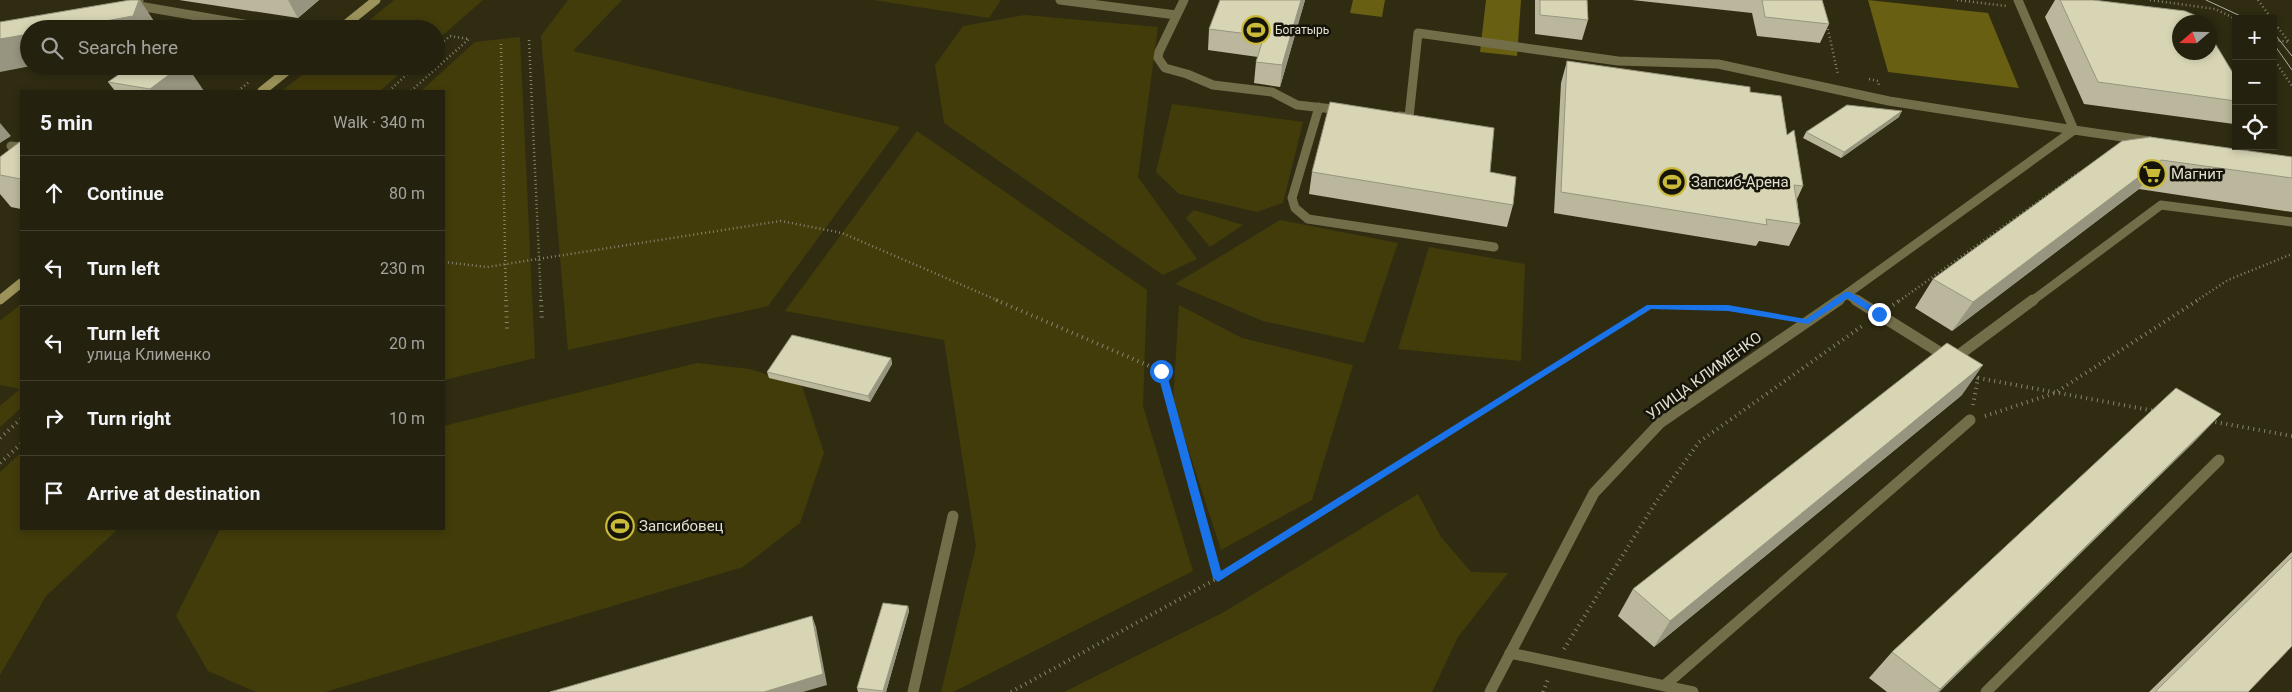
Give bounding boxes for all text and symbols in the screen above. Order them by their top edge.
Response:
sports icon: Богатырь [1241,15,1271,45]
north arrow [2172,15,2217,60]
map controls [2232,15,2277,150]
button: + [2232,15,2277,60]
search box [20,20,445,75]
place label: Богатырь [1275,23,1329,37]
icon: search [38,34,66,62]
text: Search here [78,36,178,59]
button: − [2232,60,2277,105]
button: locate [2232,105,2277,150]
text: 5 min [40,111,93,135]
text: Walk · 340 m [333,113,425,132]
supermarket icon: Магнит [2137,159,2167,189]
place label: Магнит [2171,165,2223,183]
sports icon: Запсиб-Арена [1657,167,1687,197]
place label: Запсиб-Арена [1691,173,1789,191]
icon: ahead [40,179,68,207]
text: Continue [87,182,164,205]
text: 80 m [389,184,425,203]
icon: left [40,254,68,282]
text: Turn left [87,257,160,280]
text: 230 m [380,259,425,278]
route end [1868,303,1891,326]
text: Turn left [87,322,160,345]
street label: УЛИЦА КЛИМЕНКО [1643,328,1765,424]
icon: left [40,329,68,357]
text: 20 m [389,334,425,353]
text: улица Клименко [87,345,211,364]
route start [1150,360,1173,383]
icon: right [40,404,68,432]
text: Turn right [87,407,171,430]
text: 10 m [389,409,425,428]
icon: arrive [40,479,68,507]
text: Arrive at destination [87,482,260,505]
sports icon: Запсибовец [605,511,635,541]
place label: Запсибовец [639,517,724,535]

